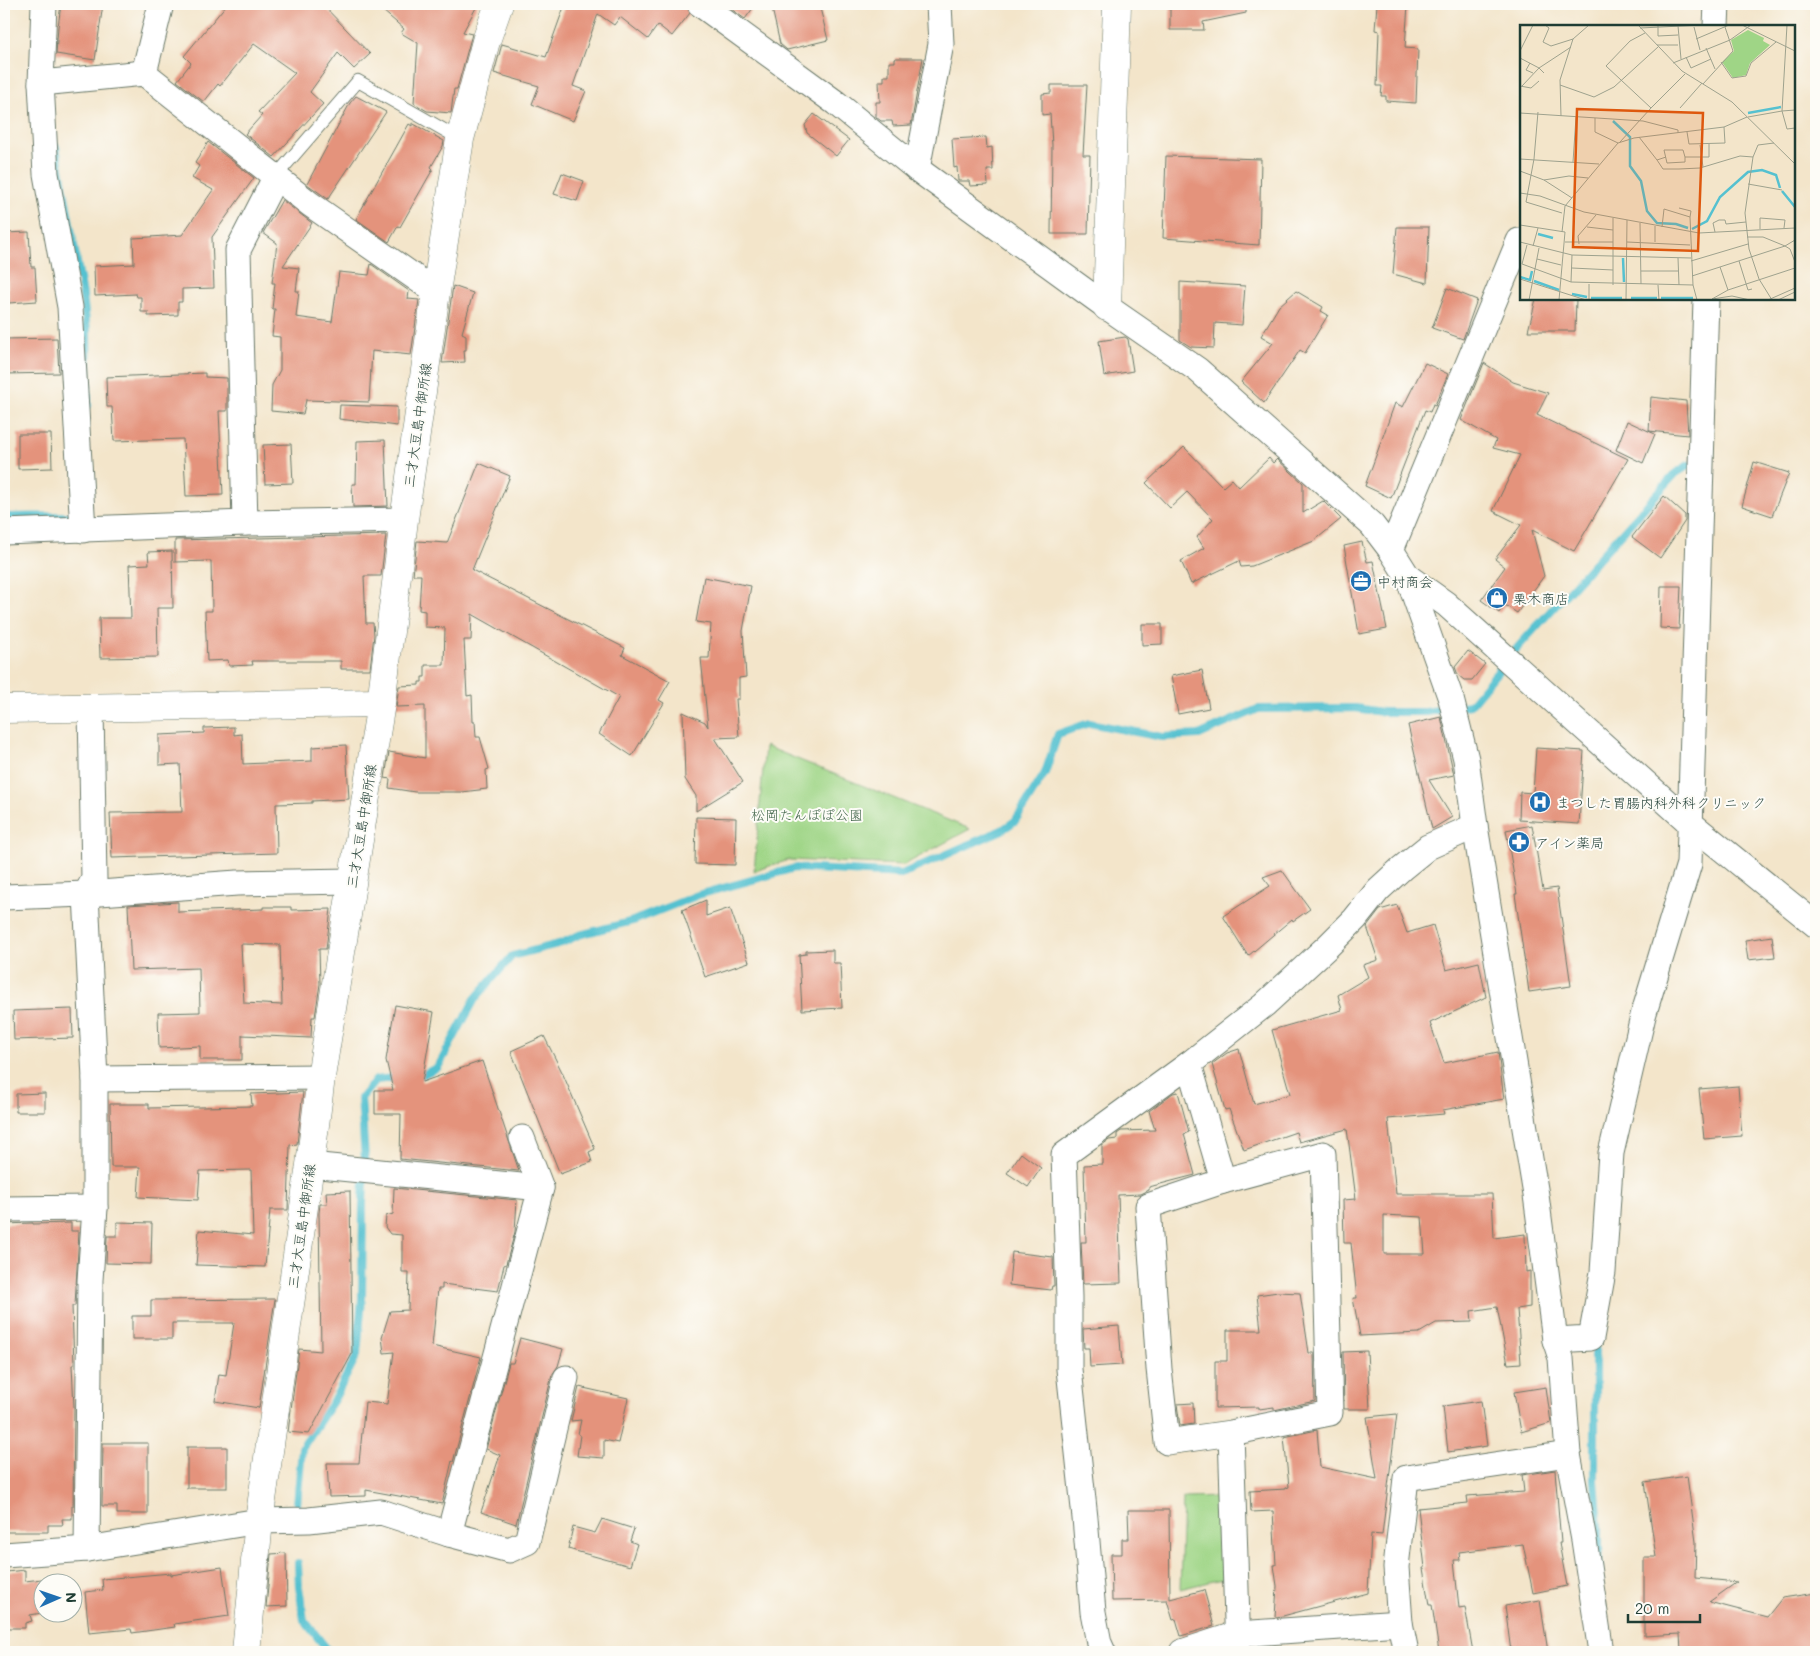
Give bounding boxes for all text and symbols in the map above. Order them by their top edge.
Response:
inset map [1520,25,1795,300]
street label: 三才大豆島中御所線 [399,361,435,489]
office icon: 中村商会 [1349,569,1373,593]
place label: 中村商会 [1377,572,1433,591]
shop icon: 栗木商店 [1485,586,1509,610]
place label: 栗木商店 [1513,589,1569,608]
street label: 三才大豆島中御所線 [342,762,380,890]
hospital icon: まつした胃腸内科外科クリニック [1528,790,1552,814]
place label: まつした胃腸内科外科クリニック [1556,793,1766,812]
park label: 松岡たんぽぽ公園 [751,805,863,824]
pharmacy icon: アイン薬局 [1507,830,1531,854]
place label: アイン薬局 [1535,833,1604,852]
street label: 三才大豆島中御所線 [283,1162,319,1290]
north arrow [32,1574,82,1624]
scale bar [1628,1591,1700,1623]
text: N [62,1592,81,1603]
text: 20 m [1635,1598,1669,1618]

